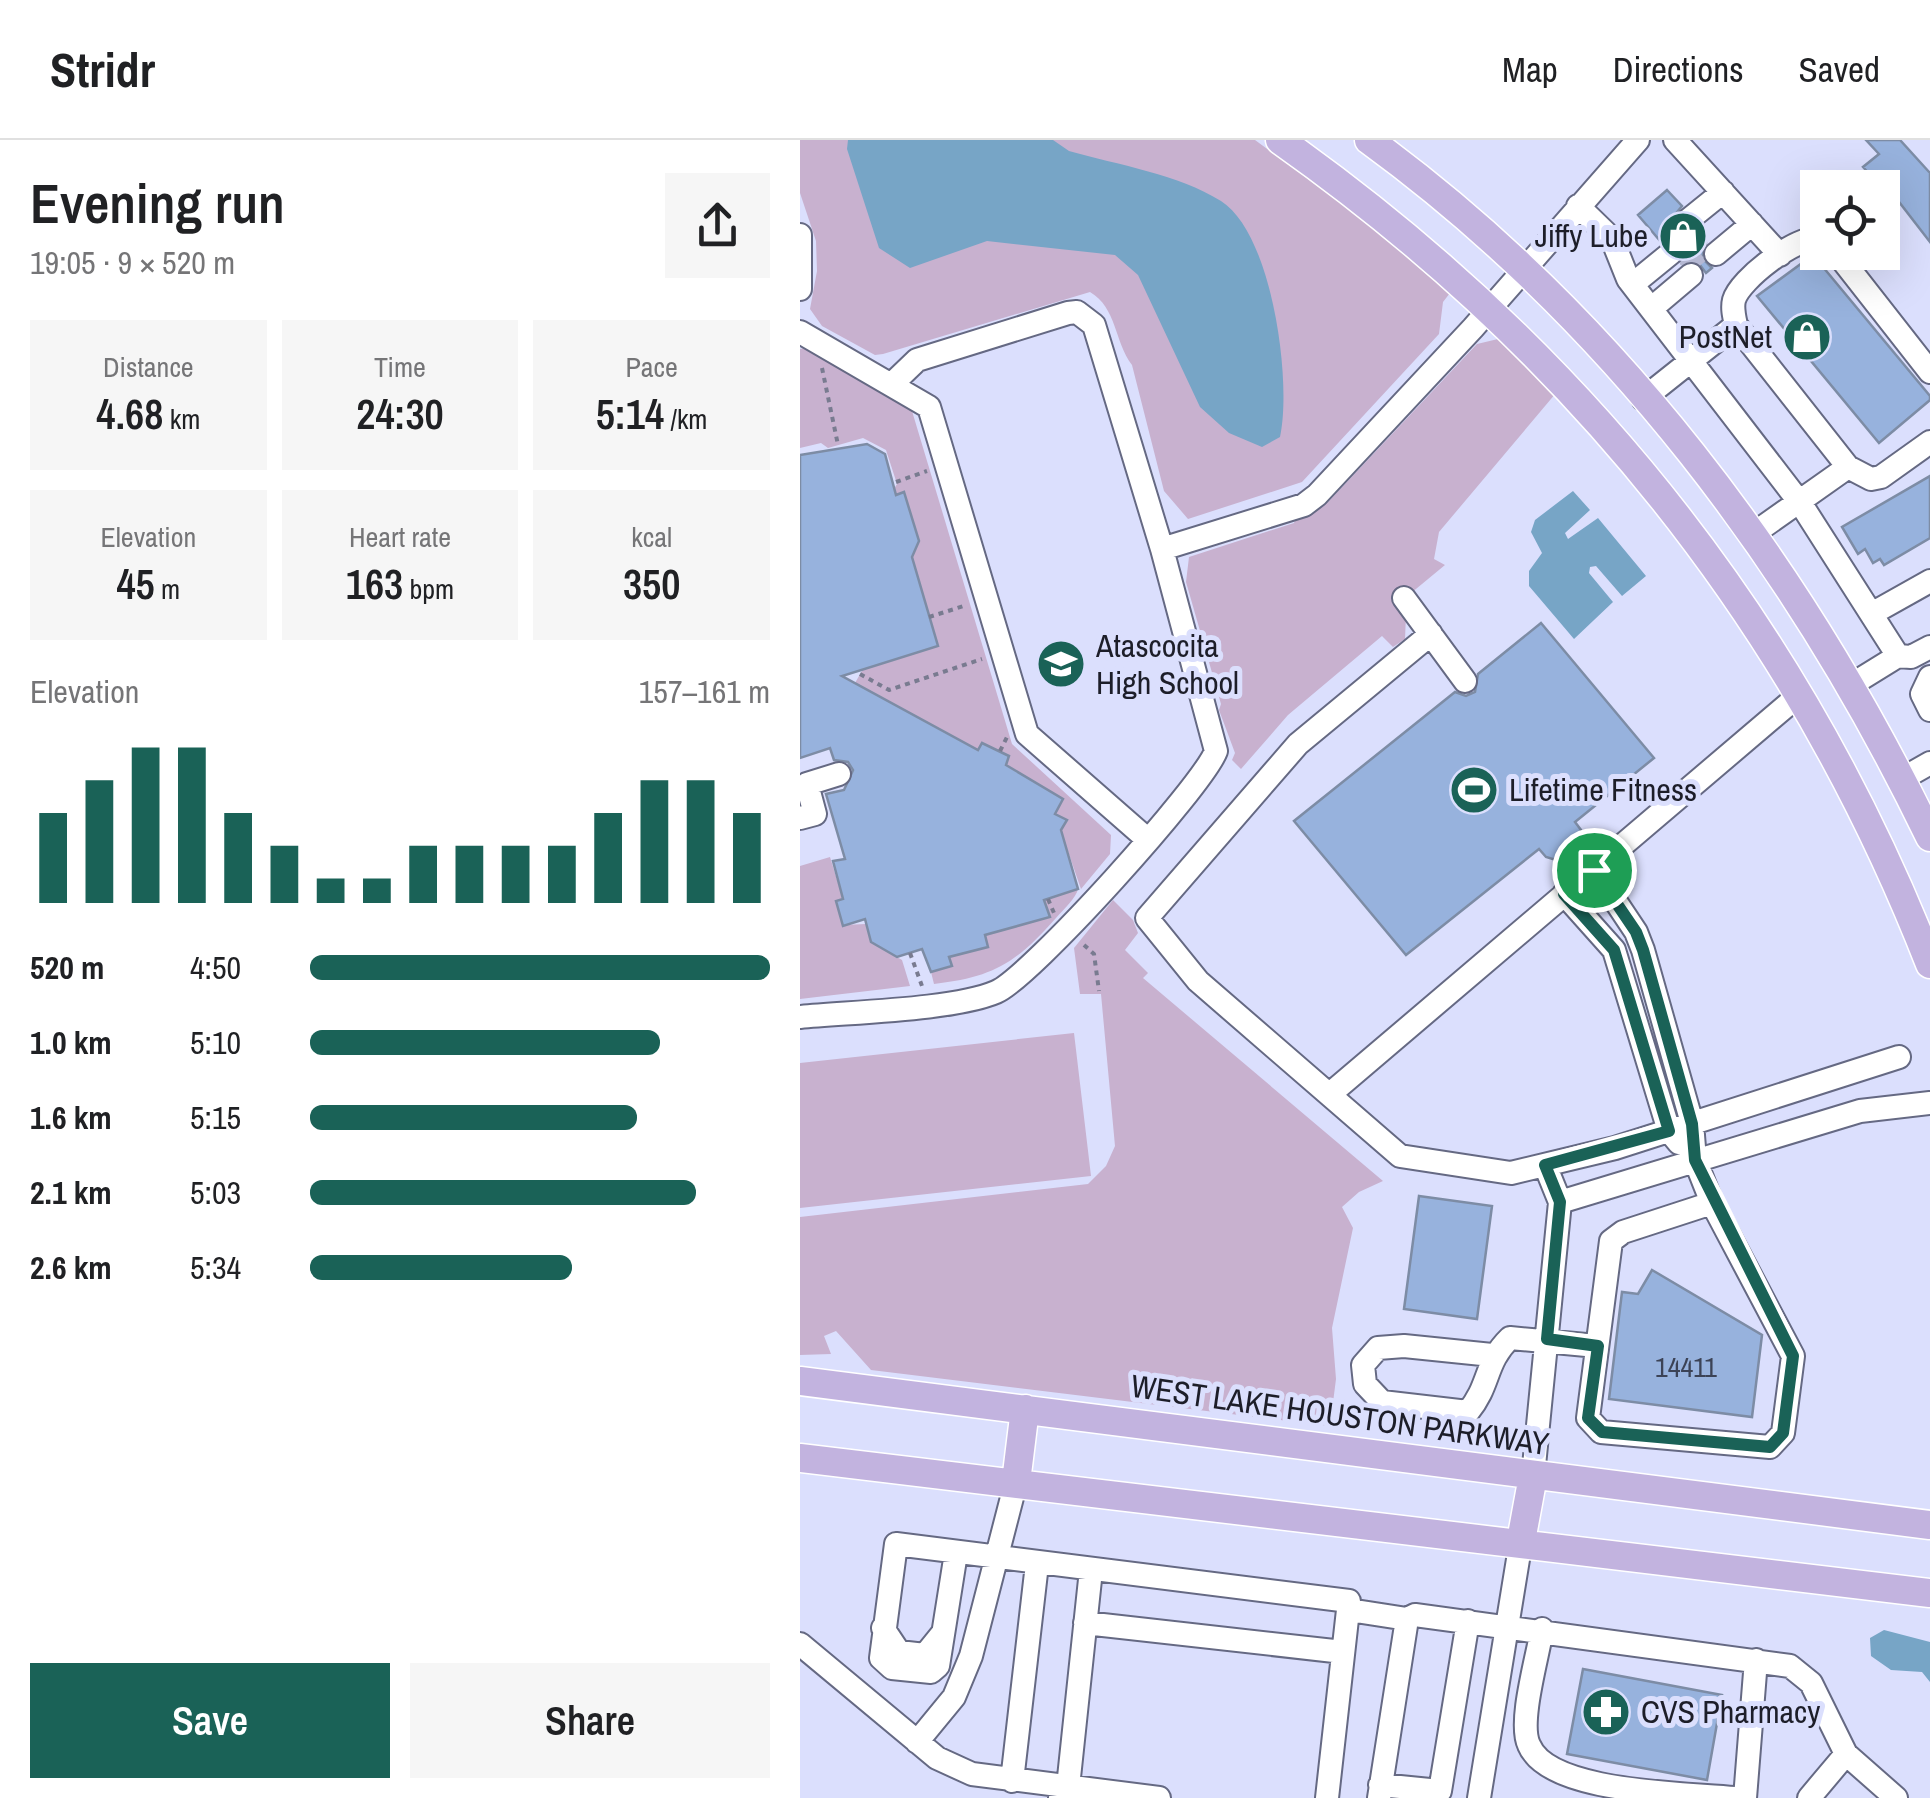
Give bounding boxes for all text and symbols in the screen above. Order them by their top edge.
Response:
text: Stridr [50,37,155,102]
text: Map [1502,46,1558,93]
text: Directions [1613,46,1744,93]
text: Saved [1799,46,1880,93]
text: Evening run [30,166,285,240]
map controls [1800,170,1900,270]
button: locate [1800,170,1900,270]
button: share [665,173,770,278]
shop icon: Jiffy Lube [1657,210,1709,262]
place label: Jiffy Lube [1535,214,1648,257]
text: 19:05 · 9 × 520 m [30,241,235,284]
shop icon: PostNet [1781,311,1833,363]
place label: PostNet [1679,315,1772,358]
text: Distance [103,348,194,386]
text: Time [374,348,426,386]
text: Pace [625,348,678,386]
text: 4.68 [96,386,163,442]
text: 24:30 [356,386,444,442]
text: 5:14 [596,386,664,442]
text: km [163,400,200,438]
text: /km [664,400,708,438]
text: Elevation [100,518,196,556]
text: Heart rate [349,518,451,556]
text: kcal [631,518,672,556]
text: 45 [116,556,155,612]
text: 163 [346,556,403,612]
text: 350 [623,556,680,612]
text: m [155,570,180,608]
text: bpm [403,570,454,608]
place label: Atascocita High School [1095,624,1239,704]
school or university icon: Atascocita High School [1035,638,1087,690]
text: Elevation [30,670,139,713]
text: 157–161 m [639,670,770,713]
sports icon: Lifetime Fitness [1448,764,1500,816]
place label: Lifetime Fitness [1509,768,1697,811]
pin [1552,828,1637,913]
icon: arrive [1567,843,1622,898]
text: 520 m [30,946,104,989]
text: 4:50 [190,946,241,989]
text: 1.0 km [30,1021,112,1064]
text: 5:10 [190,1021,241,1064]
text: 1.6 km [30,1096,112,1139]
text: 5:15 [190,1096,241,1139]
text: 2.1 km [30,1171,112,1214]
text: 5:03 [190,1171,241,1214]
text: 2.6 km [30,1246,112,1289]
text: 5:34 [190,1246,241,1289]
house number: 14411 [1655,1348,1717,1386]
street label: WEST LAKE HOUSTON PARKWAY [1128,1364,1552,1465]
button: Save [30,1663,390,1778]
button: Share [410,1663,770,1778]
pharmacy icon: CVS Pharmacy [1580,1686,1632,1738]
place label: CVS Pharmacy [1641,1690,1820,1733]

